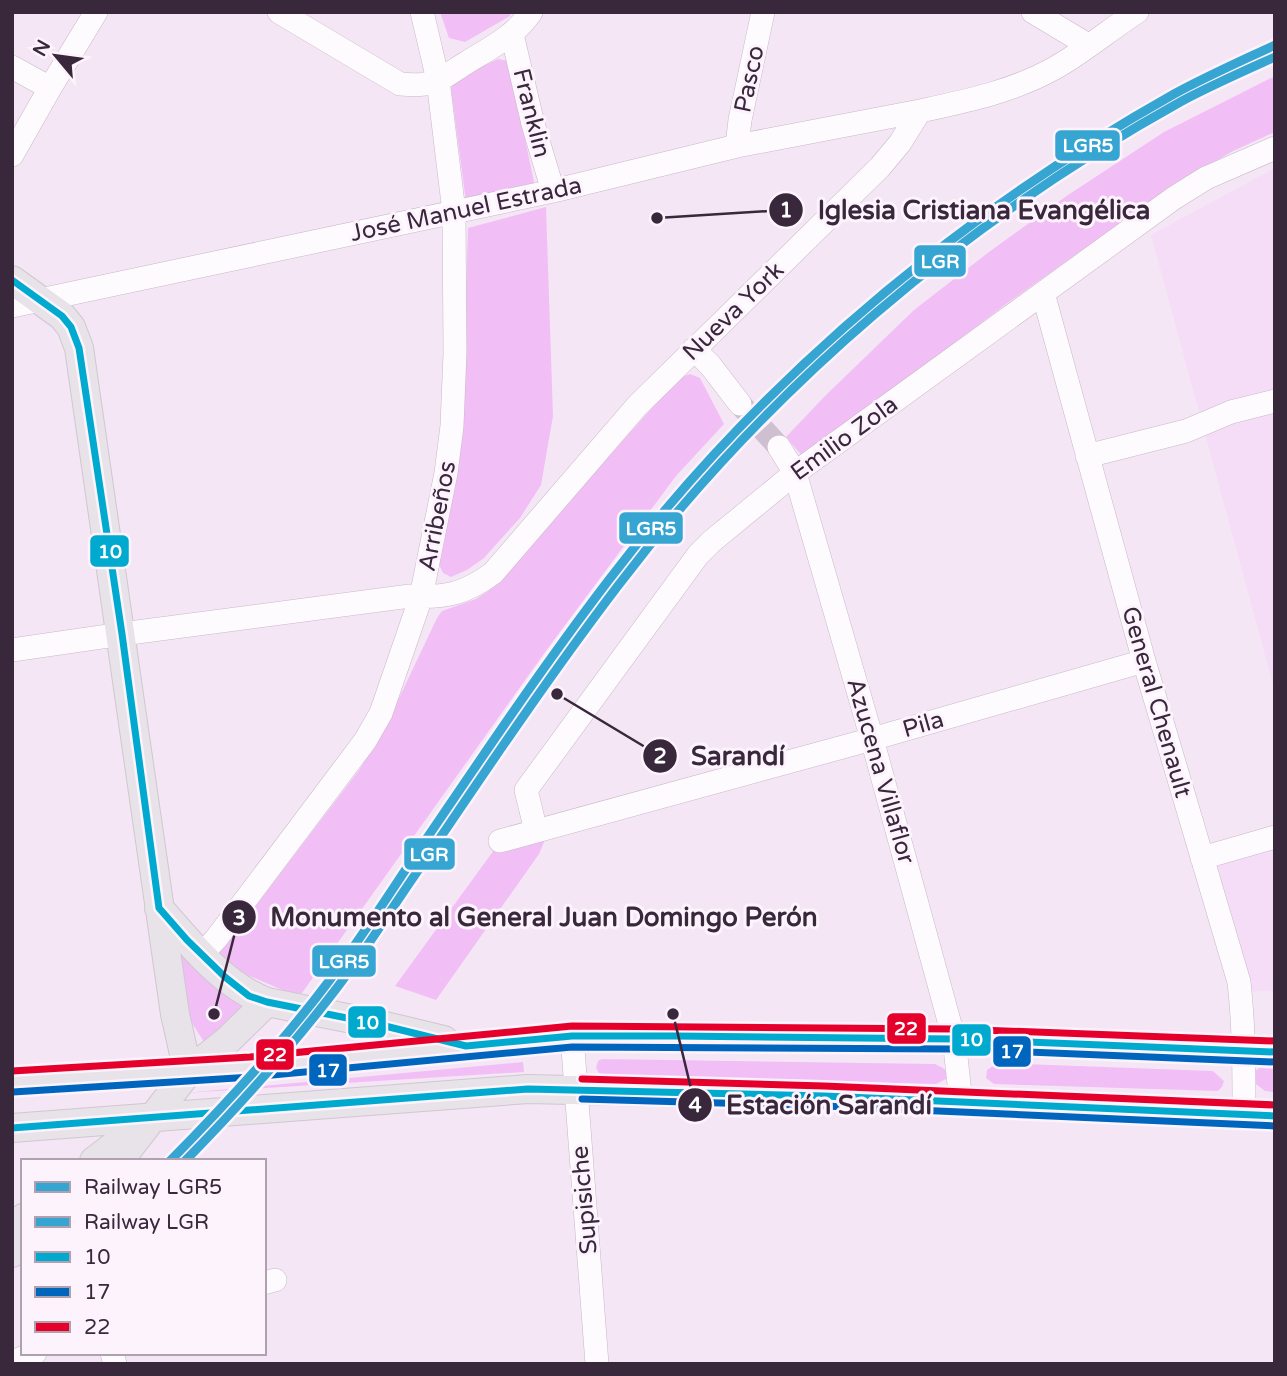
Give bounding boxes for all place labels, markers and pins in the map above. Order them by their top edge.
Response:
callout: Iglesia Cristiana Evangélica [769,186,1165,233]
callout: Sarandí [642,732,799,779]
callout: Monumento al General Juan Domingo Perón [221,894,831,941]
callout: Estación Sarandí [677,1081,946,1128]

